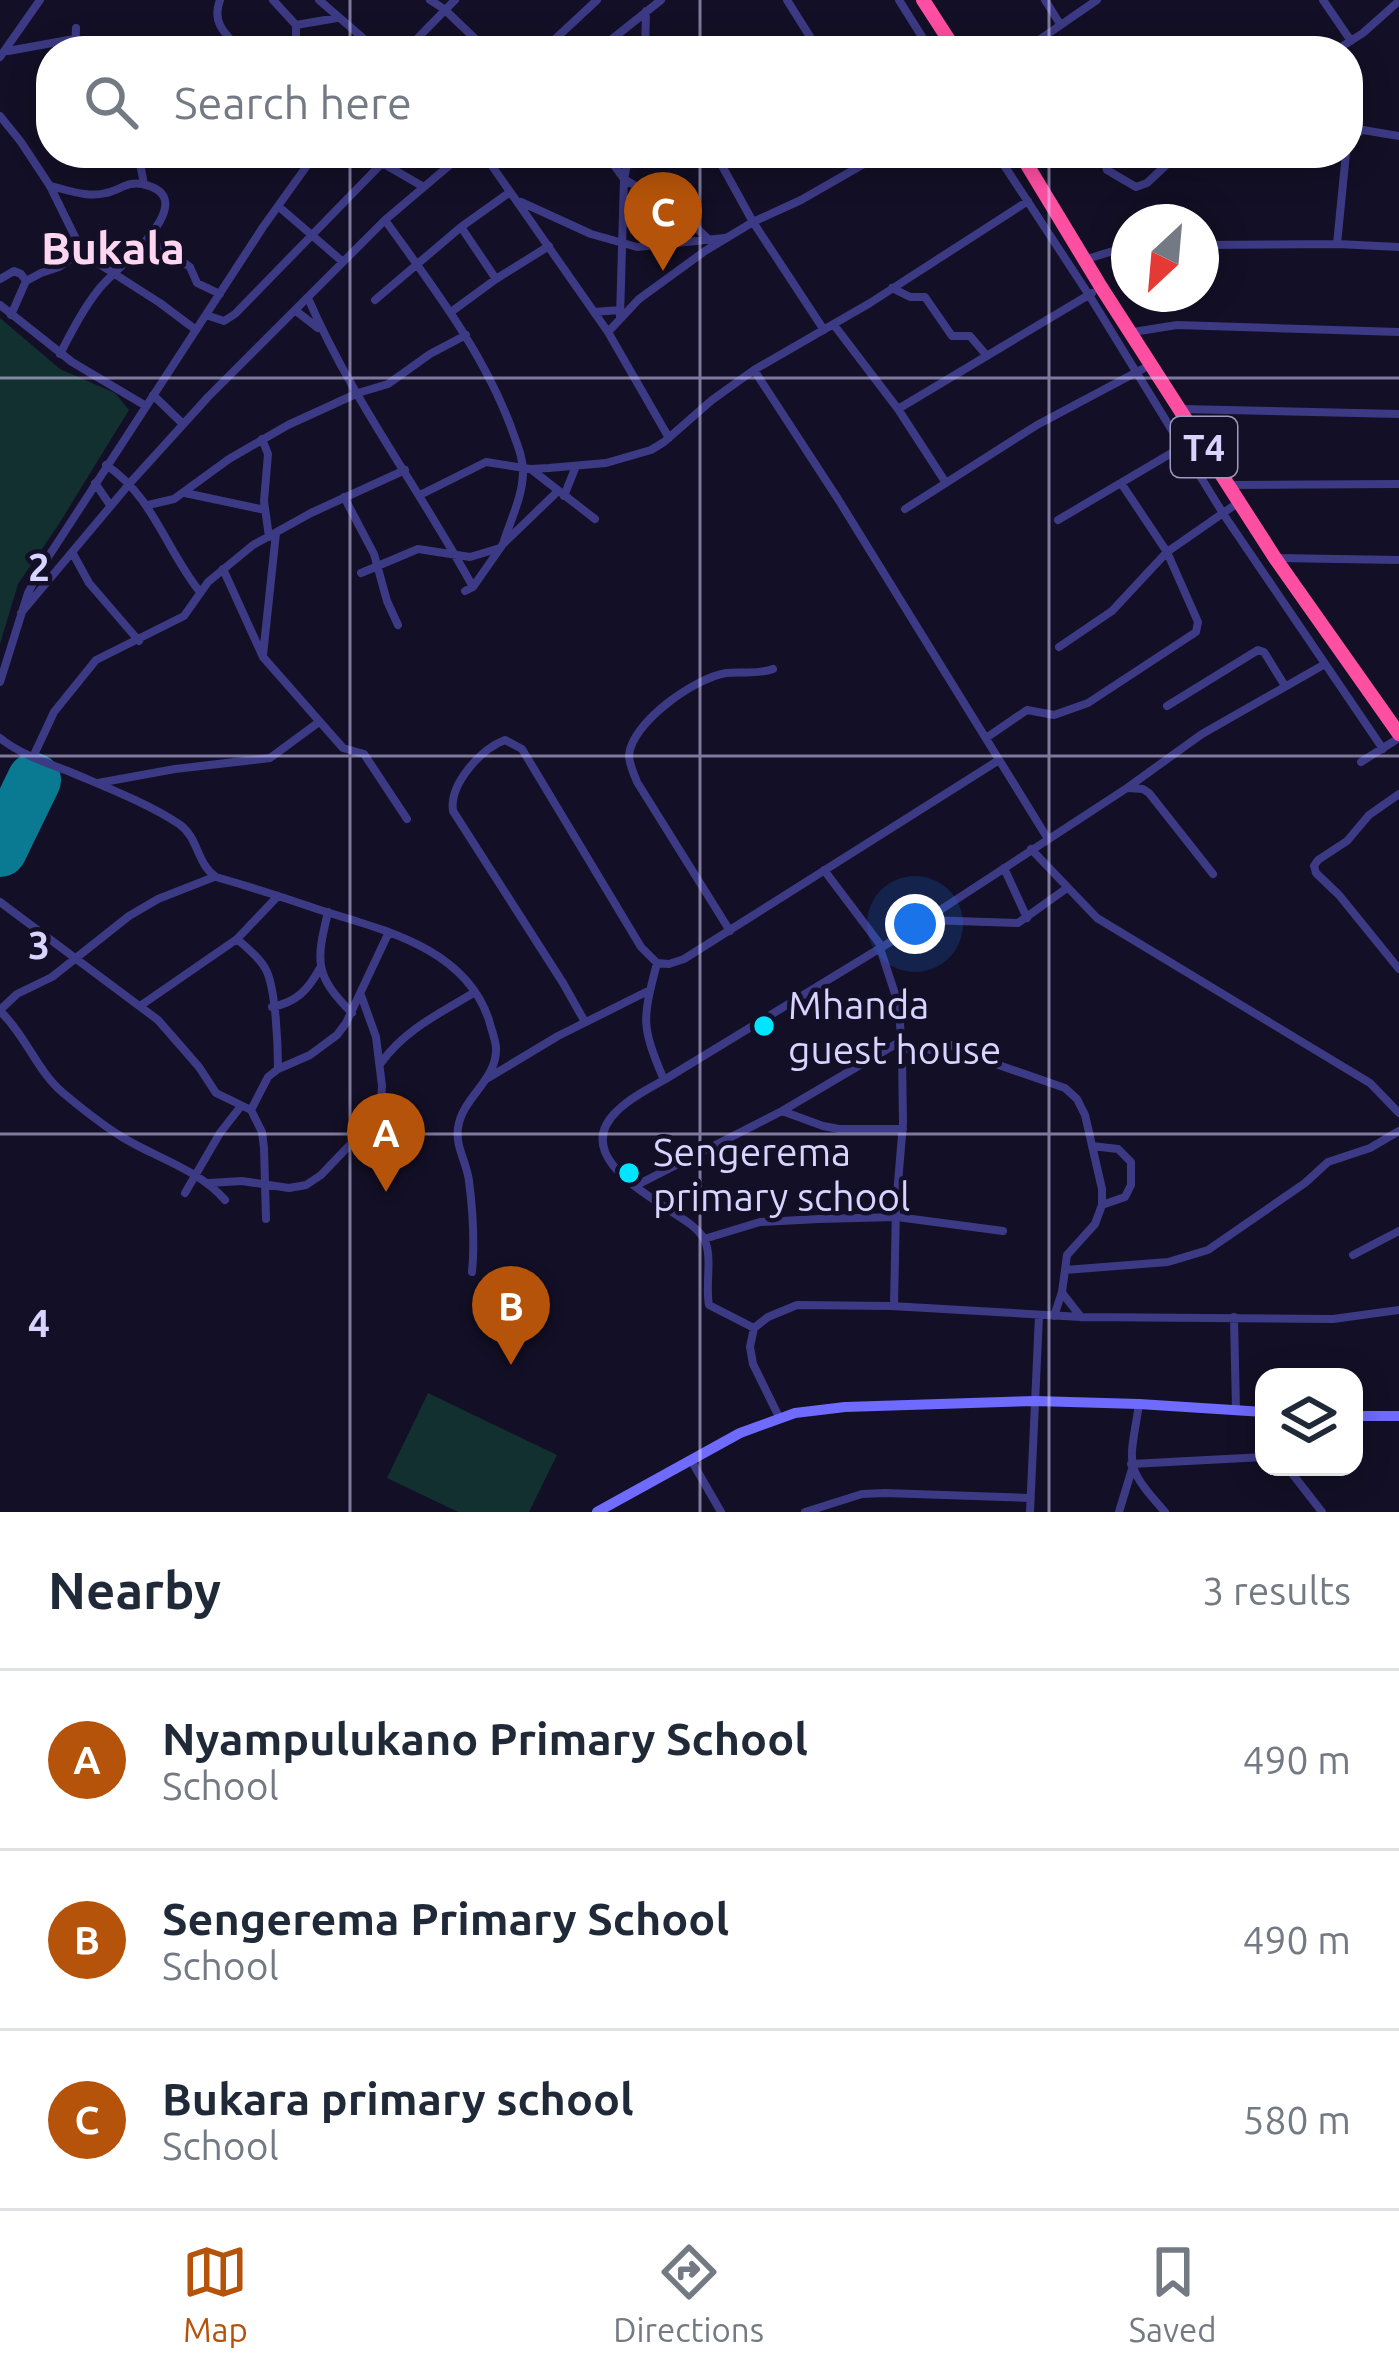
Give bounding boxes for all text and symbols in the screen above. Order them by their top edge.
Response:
search box [36,36,1363,168]
icon: search [78,69,144,135]
text: Search here [174,77,412,128]
pin: C [624,172,702,271]
north arrow [1111,204,1219,312]
district label: Bukala [41,222,185,273]
road number: T4 [1171,417,1237,477]
text: 2 [28,545,50,588]
your location [885,894,945,954]
text: 3 [28,923,50,966]
place label: Mhanda guest house [788,983,1001,1071]
marker: Mhanda guest house [751,1013,777,1039]
pin: A [347,1093,425,1192]
place label: Sengerema primary school [653,1130,910,1218]
marker: Sengerema primary school [616,1160,642,1186]
pin: B [472,1266,550,1365]
text: 4 [28,1301,50,1344]
map controls [1255,1368,1363,1476]
button: layers [1255,1368,1363,1476]
text: Nearby [48,1561,221,1619]
text: 3 results [1202,1569,1351,1612]
text: Nyampulukano Primary School [162,1713,808,1764]
text: A [73,1738,101,1781]
text: 490 m [1242,1738,1351,1781]
text: School [162,1764,279,1807]
text: Sengerema Primary School [162,1893,729,1944]
text: B [74,1918,100,1961]
text: 490 m [1242,1918,1351,1961]
text: School [162,1944,279,1987]
text: Bukara primary school [162,2073,634,2124]
text: C [75,2098,99,2141]
text: 580 m [1242,2098,1351,2141]
text: School [162,2124,279,2167]
tab: Map [182,2239,248,2348]
tab: Directions [613,2239,764,2348]
tab: Saved [1129,2239,1217,2348]

